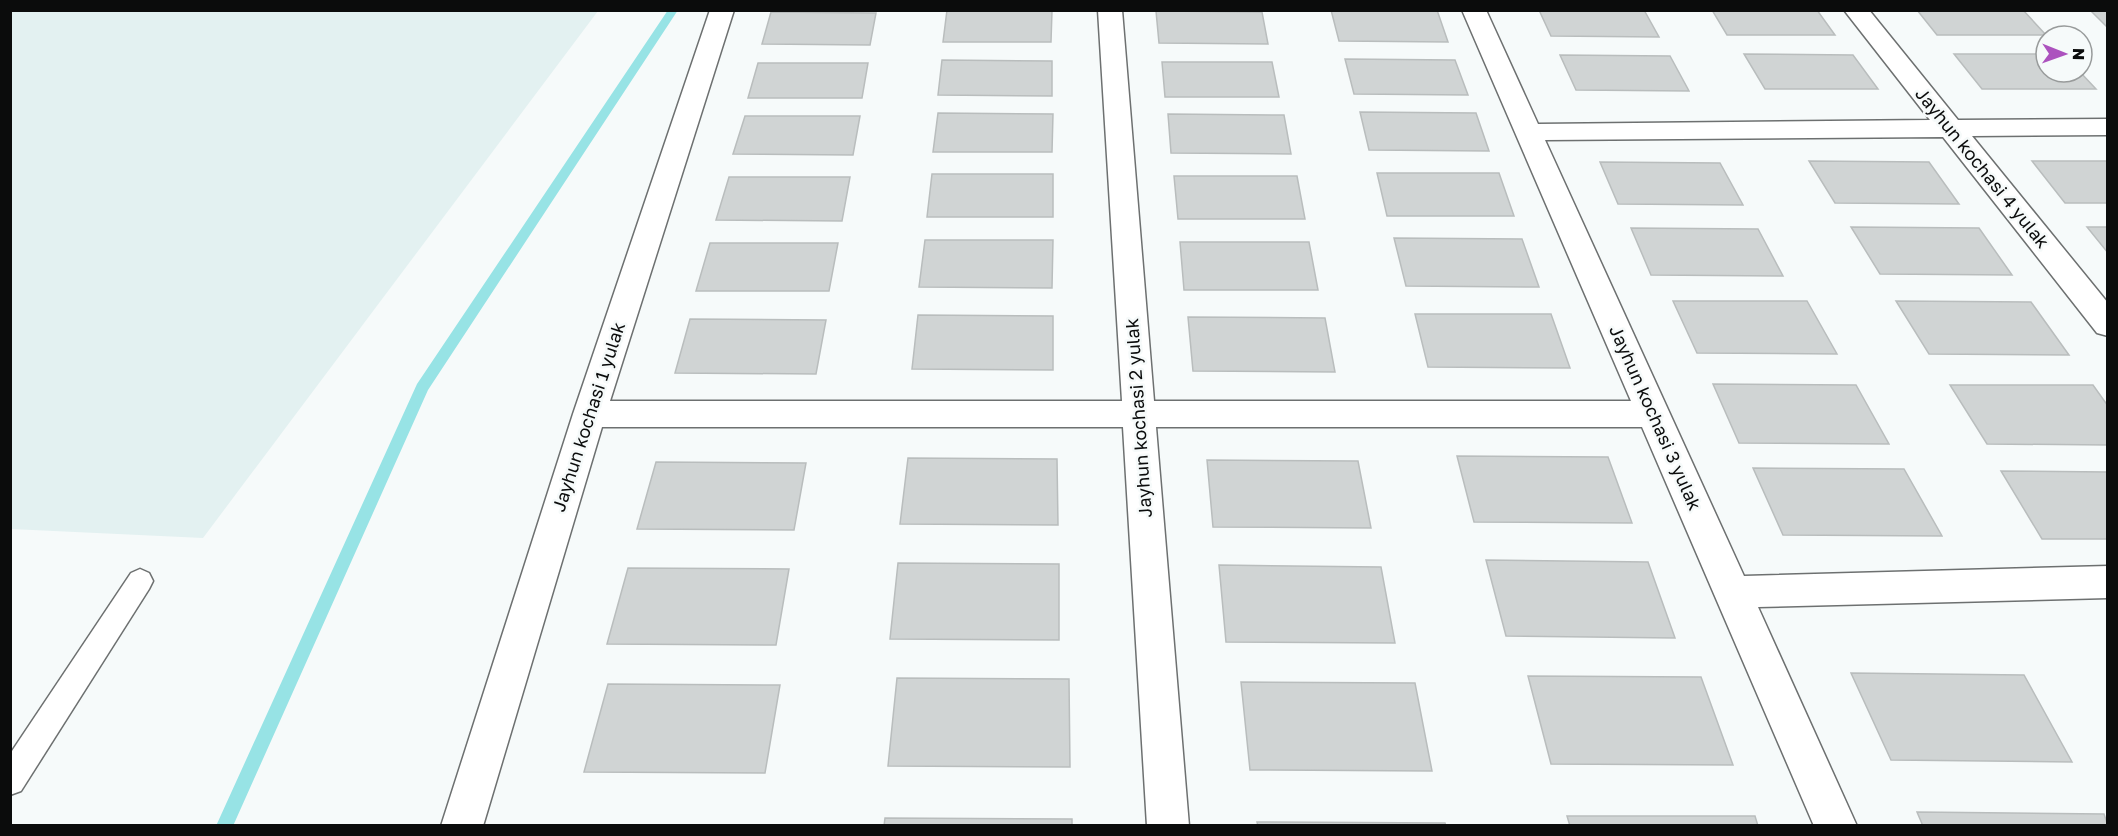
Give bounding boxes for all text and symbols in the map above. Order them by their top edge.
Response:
north arrow [2034,24,2094,84]
text: N [2069,48,2089,61]
street label: Jayhun kochasi 4 yulak [1911,83,2054,252]
street label: Jayhun kochasi 2 yulak [1120,318,1156,519]
street label: Jayhun kochasi 1 yulak [547,319,629,514]
street label: Jayhun kochasi 3 yulak [1605,322,1707,513]

